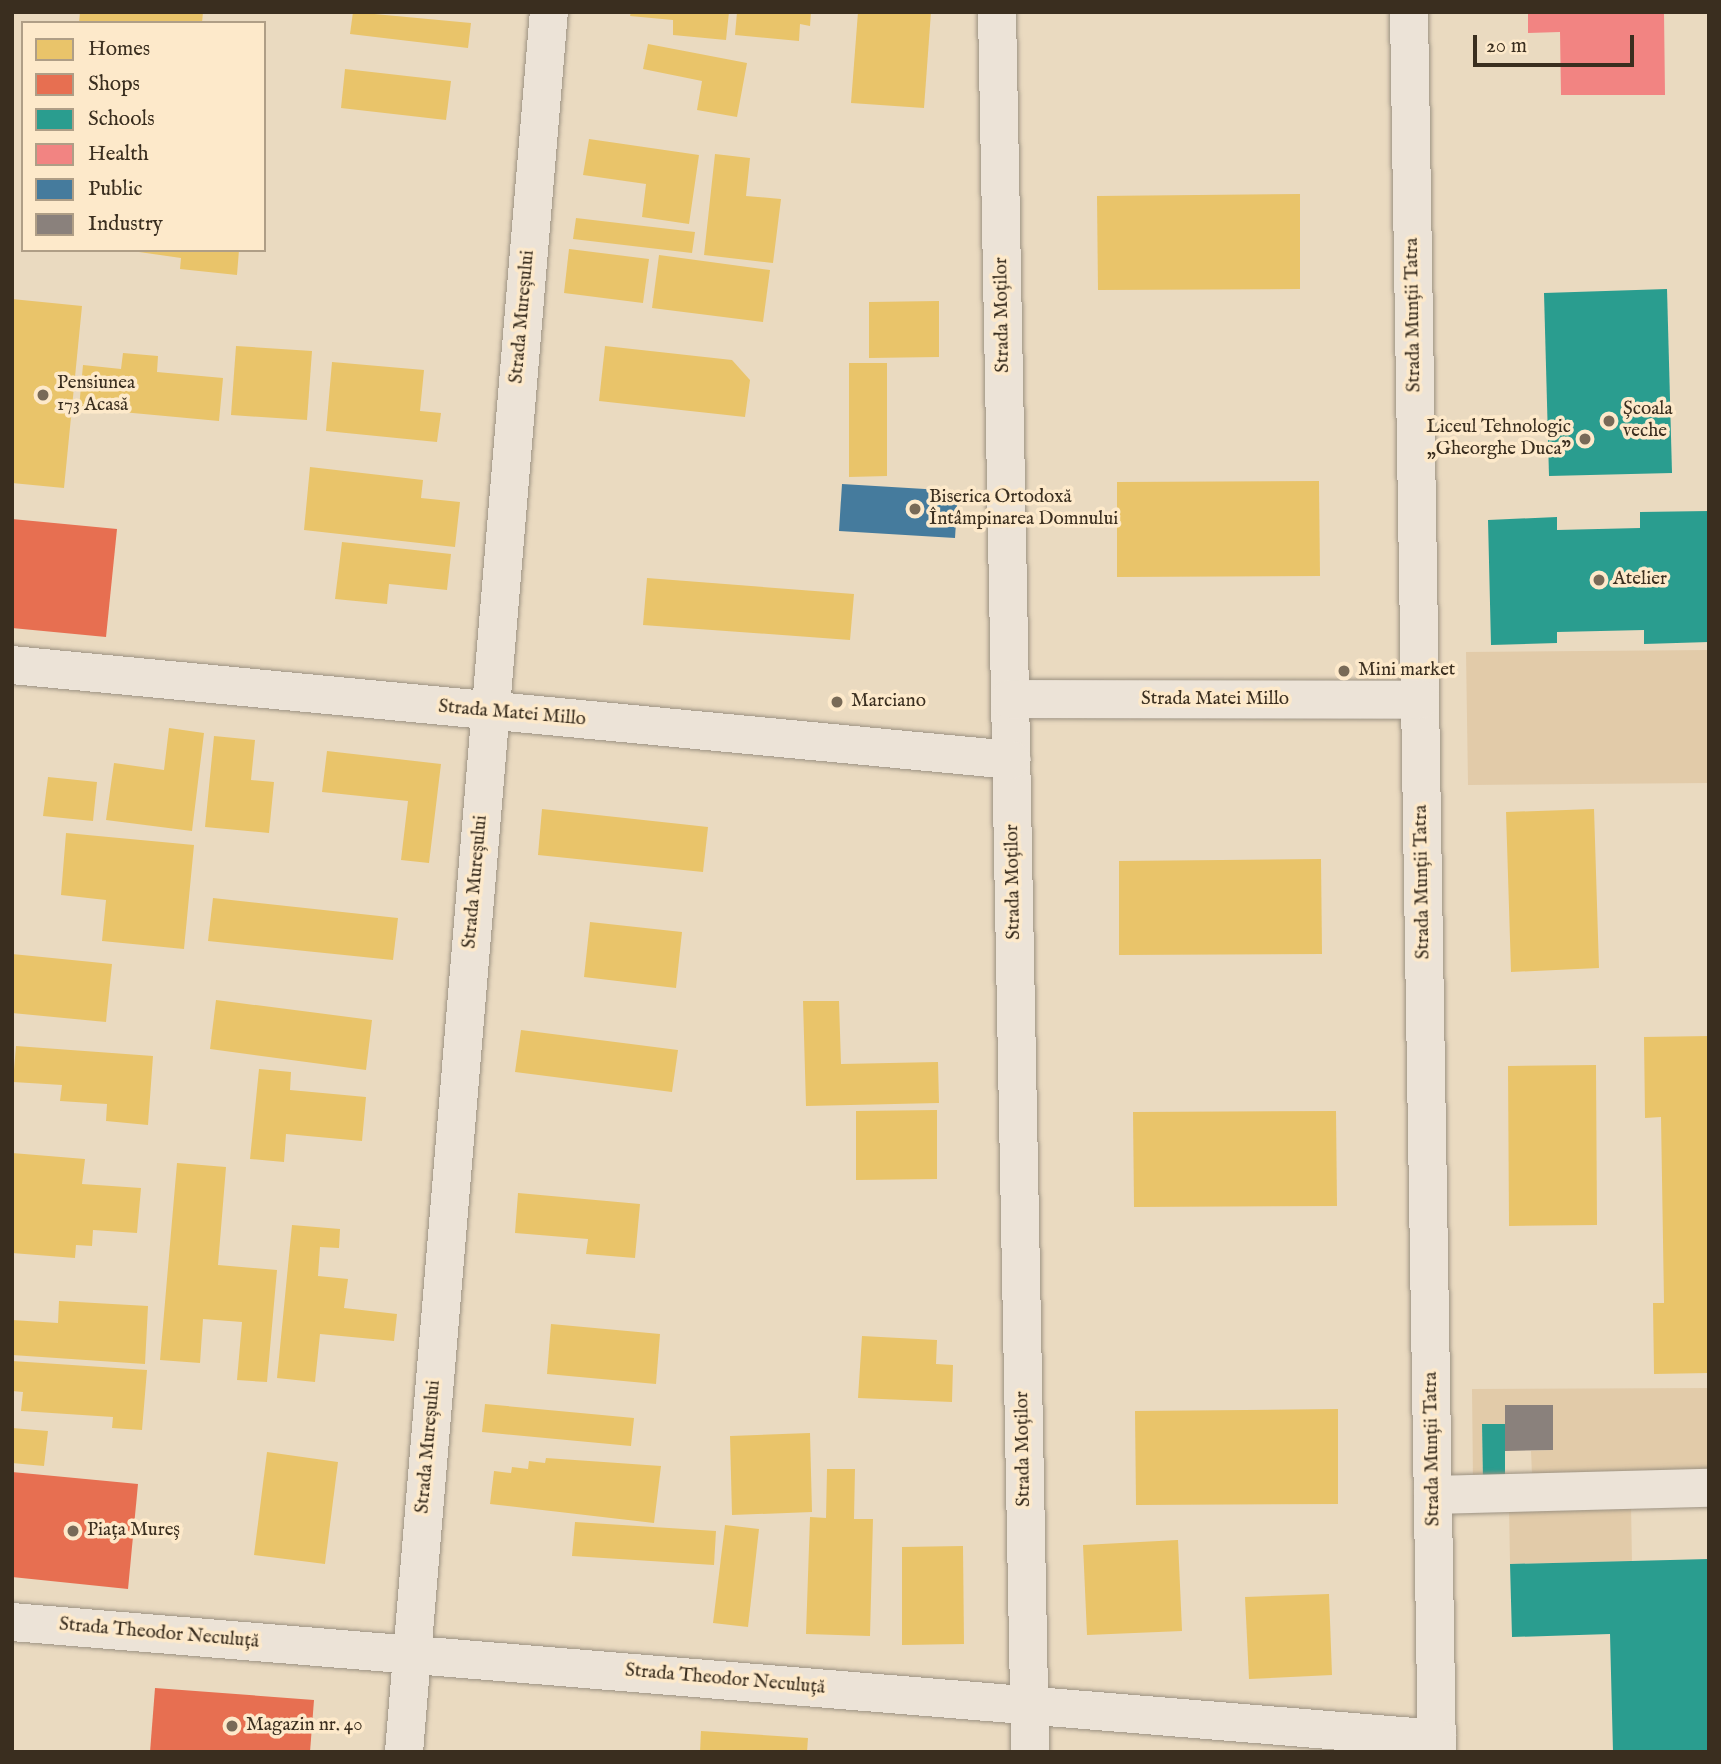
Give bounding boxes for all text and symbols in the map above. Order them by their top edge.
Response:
legend [21,21,266,252]
scale bar [1476,21,1637,65]
text: 20 m [1486,33,1527,60]
text: Homes [88,36,150,63]
text: Shops [88,71,140,98]
text: Schools [88,106,155,133]
text: Health [88,141,149,168]
text: Public [88,176,142,203]
text: Industry [88,211,163,238]
street label: Strada Munții Tatra [1401,237,1427,393]
street label: Strada Mureșului [506,249,540,385]
street label: Strada Moților [991,257,1015,373]
place label: Pensiunea 173 Acasă [57,373,135,417]
marker: Pensiunea 173 Acasă [35,387,51,403]
place label: Școala veche [1623,399,1673,443]
marker: Școala veche [1601,413,1617,429]
place label: Liceul Tehnologic „Gheorghe Duca” [1426,417,1571,461]
marker: Liceul Tehnologic „Gheorghe Duca” [1577,431,1593,447]
place label: Biserica Ortodoxă Întâmpinarea Domnului [929,487,1118,531]
marker: Biserica Ortodoxă Întâmpinarea Domnului [907,501,923,517]
place label: Atelier [1613,569,1667,591]
marker: Atelier [1591,572,1607,588]
place label: Mini market [1358,660,1455,682]
marker: Mini market [1336,663,1352,679]
street label: Strada Matei Millo [1141,689,1289,711]
place label: Marciano [851,691,926,713]
marker: Marciano [829,694,845,710]
street label: Strada Matei Millo [437,696,587,732]
street label: Strada Munții Tatra [1410,804,1436,960]
street label: Strada Mureșului [459,814,493,950]
street label: Strada Moților [1002,824,1026,940]
street label: Strada Munții Tatra [1420,1371,1446,1527]
street label: Strada Mureșului [412,1379,446,1515]
street label: Strada Moților [1012,1391,1036,1507]
place label: Piața Mureș [87,1520,180,1542]
marker: Piața Mureș [65,1523,81,1539]
street label: Strada Theodor Neculuță [58,1614,260,1654]
street label: Strada Theodor Neculuță [624,1660,826,1700]
place label: Magazin nr. 40 [246,1715,363,1737]
marker: Magazin nr. 40 [224,1718,240,1734]

